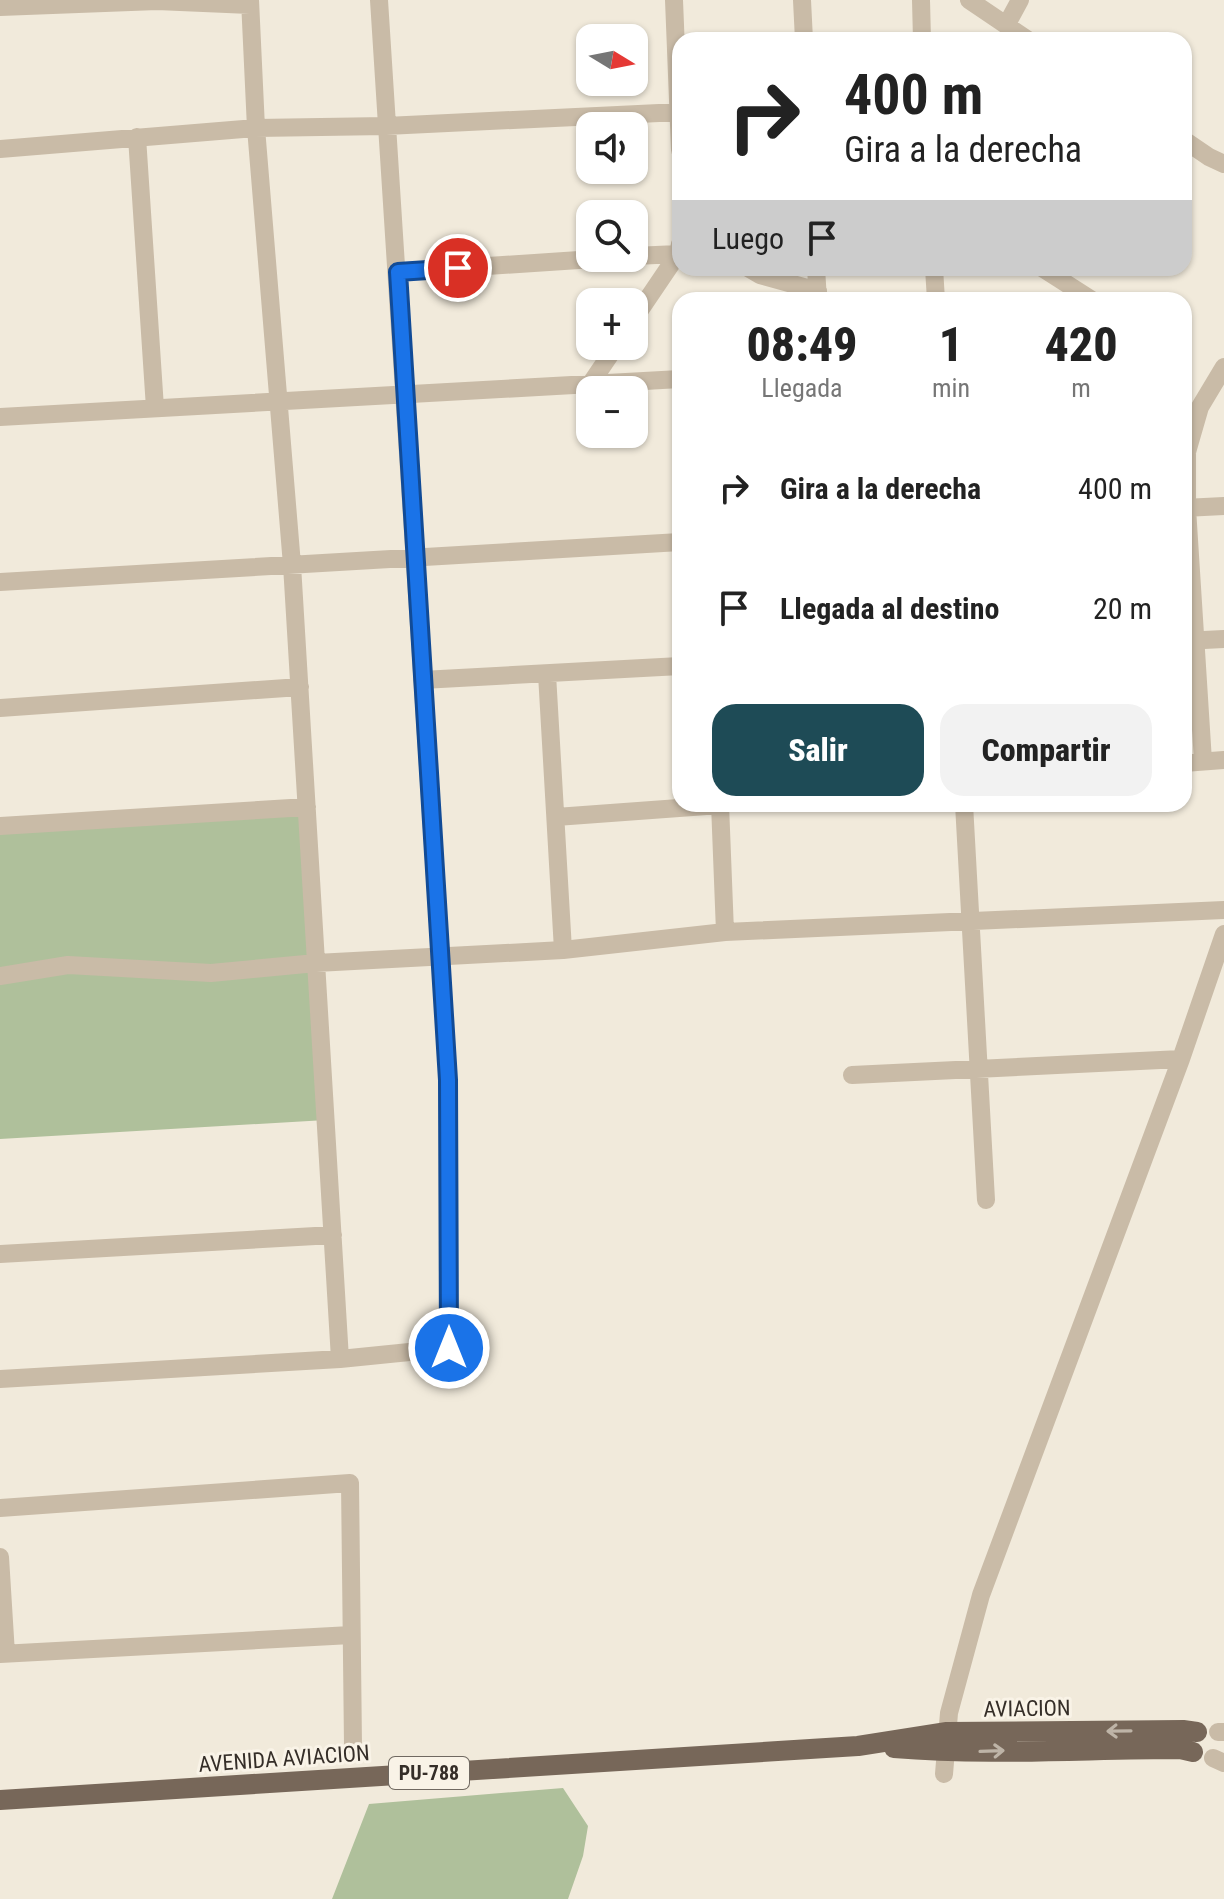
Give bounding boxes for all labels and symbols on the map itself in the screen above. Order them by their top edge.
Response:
north arrow [576,24,648,96]
pin [424,234,492,302]
position arrow [407,1306,491,1390]
street label: AVIACION [983,1695,1071,1722]
one-way arrow [1106,1723,1133,1739]
street label: AVENIDA AVIACION [198,1740,370,1777]
one-way arrow [978,1743,1005,1759]
road number: PU-788 [389,1757,469,1789]

